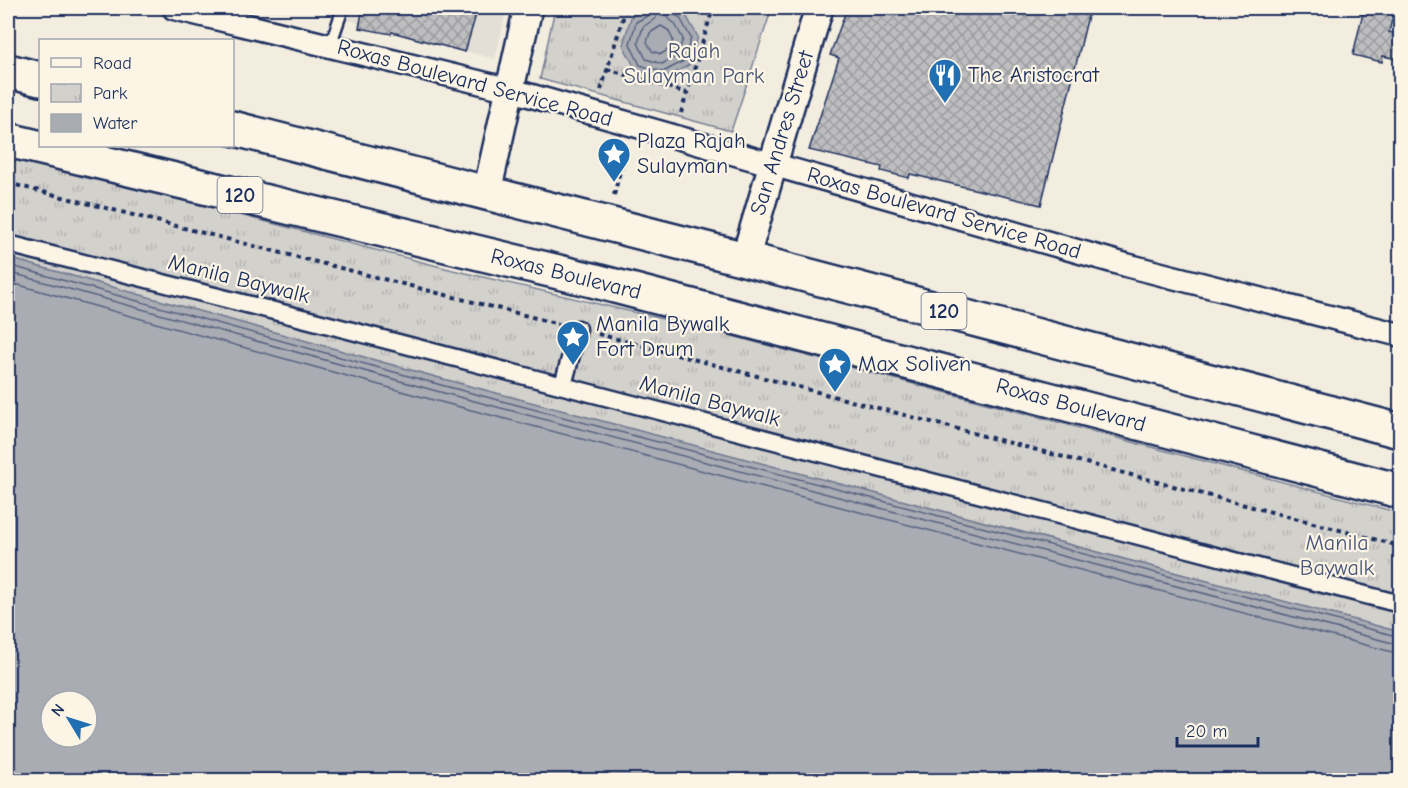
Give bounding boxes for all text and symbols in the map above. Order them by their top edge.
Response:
street label: Roxas Boulevard Service Road [335,34,615,132]
park label: Rajah Sulayman Park [624,38,765,89]
legend [39,39,234,147]
street label: San Andres Street [745,47,820,218]
text: Road [93,53,132,74]
restaurant icon: The Aristocrat [927,57,963,104]
place label: The Aristocrat [968,62,1100,88]
text: Park [93,83,128,104]
text: Water [93,113,138,134]
place label: Plaza Rajah Sulayman [637,128,746,179]
place icon: Plaza Rajah Sulayman [596,136,632,183]
street label: Roxas Boulevard Service Road [804,161,1084,265]
road number: 120 [218,177,262,213]
street label: Roxas Boulevard [488,243,644,305]
street label: Manila Baywalk [166,249,313,309]
road number: 120 [922,293,966,329]
place label: Manila Bywalk Fort Drum [596,311,730,362]
place icon: Manila Bywalk Fort Drum [555,319,591,366]
place icon: Max Soliven [817,346,853,393]
place label: Max Soliven [858,351,971,377]
street label: Manila Baywalk [637,370,784,432]
street label: Roxas Boulevard [993,373,1149,437]
park label: Manila Baywalk [1300,530,1375,581]
north arrow [39,689,99,749]
text: N [48,701,68,720]
scale bar [1177,710,1258,748]
text: 20 m [1186,721,1227,742]

